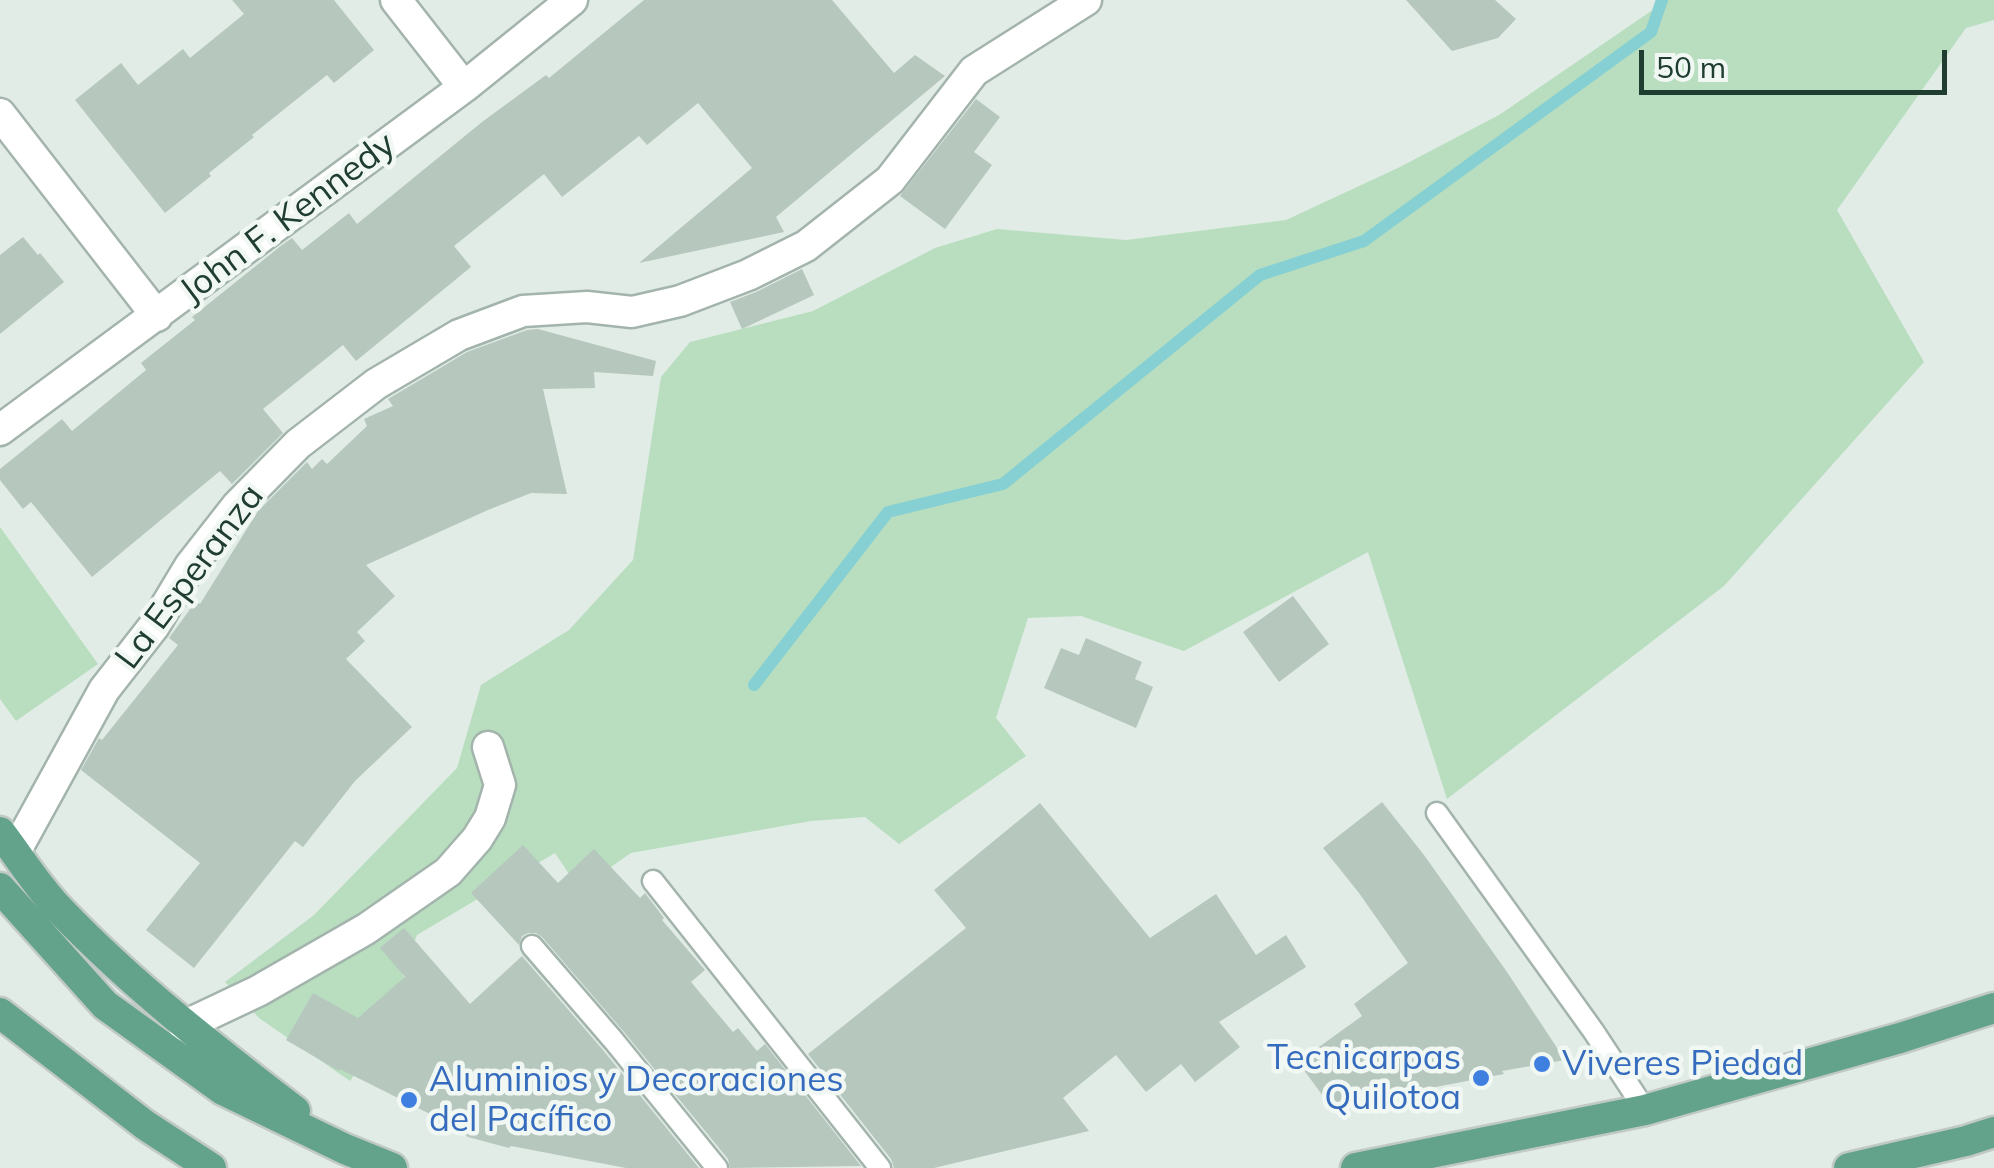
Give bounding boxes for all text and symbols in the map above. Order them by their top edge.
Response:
scale bar [1644,30,1952,92]
text: 50 m [1656,48,1726,86]
street label: John F. Kennedy [172,124,404,312]
street label: La Esperanza [107,477,273,677]
place label: Tecnicarpas Quilotoa [1267,1037,1461,1119]
place label: Viveres Piedad [1562,1043,1803,1085]
marker: Viveres Piedad [1531,1053,1553,1075]
place label: Aluminios y Decoraciones del Pacífico [429,1059,844,1141]
marker: Tecnicarpas Quilotoa [1470,1067,1492,1089]
marker: Aluminios y Decoraciones del Pacífico [398,1089,420,1111]

